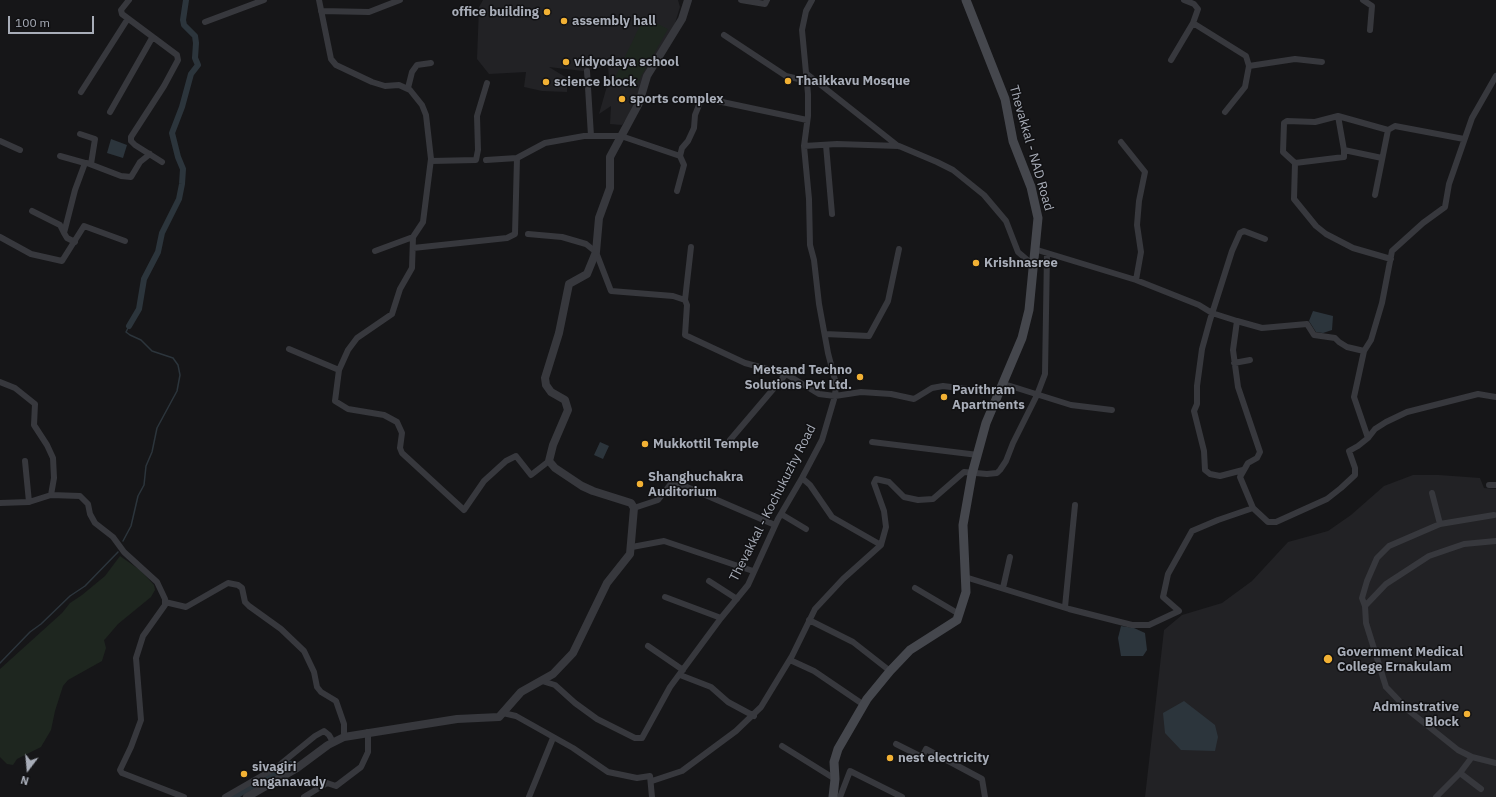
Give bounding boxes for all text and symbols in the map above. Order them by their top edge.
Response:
place label: office building [452,4,539,20]
marker: office building [542,7,552,17]
scale bar [10,8,96,34]
place label: assembly hall [572,13,656,29]
text: 100 m [15,15,50,30]
marker: assembly hall [559,16,569,26]
place label: vidyodaya school [574,54,679,70]
marker: vidyodaya school [561,57,571,67]
place label: Thaikkavu Mosque [796,73,910,89]
place label: science block [554,74,636,90]
marker: Thaikkavu Mosque [783,76,793,86]
marker: science block [541,77,551,87]
street label: Thevakkal - NAD Road [1006,84,1056,212]
place label: sports complex [630,91,724,107]
marker: sports complex [617,94,627,104]
place label: Krishnasree [984,255,1058,271]
marker: Krishnasree [971,258,981,268]
place label: Metsand Techno Solutions Pvt Ltd. [744,362,852,393]
marker: Metsand Techno Solutions Pvt Ltd. [855,372,865,382]
place label: Pavithram Apartments [952,382,1025,413]
marker: Pavithram Apartments [939,392,949,402]
street label: Thevakkal - Kochukuzhy Road [727,422,819,584]
place label: Mukkottil Temple [653,436,759,452]
marker: Mukkottil Temple [640,439,650,449]
place label: Shanghuchakra Auditorium [648,469,744,500]
marker: Shanghuchakra Auditorium [635,479,645,489]
place label: Government Medical College Ernakulam [1337,644,1463,675]
marker: Government Medical College Ernakulam [1322,653,1334,665]
place label: Adminstrative Block [1372,699,1459,730]
marker: Adminstrative Block [1462,709,1472,719]
north arrow [8,749,48,789]
place label: nest electricity [898,750,989,766]
marker: nest electricity [885,753,895,763]
place label: sivagiri anganavady [252,759,326,790]
marker: sivagiri anganavady [239,769,249,779]
text: N [19,773,30,788]

